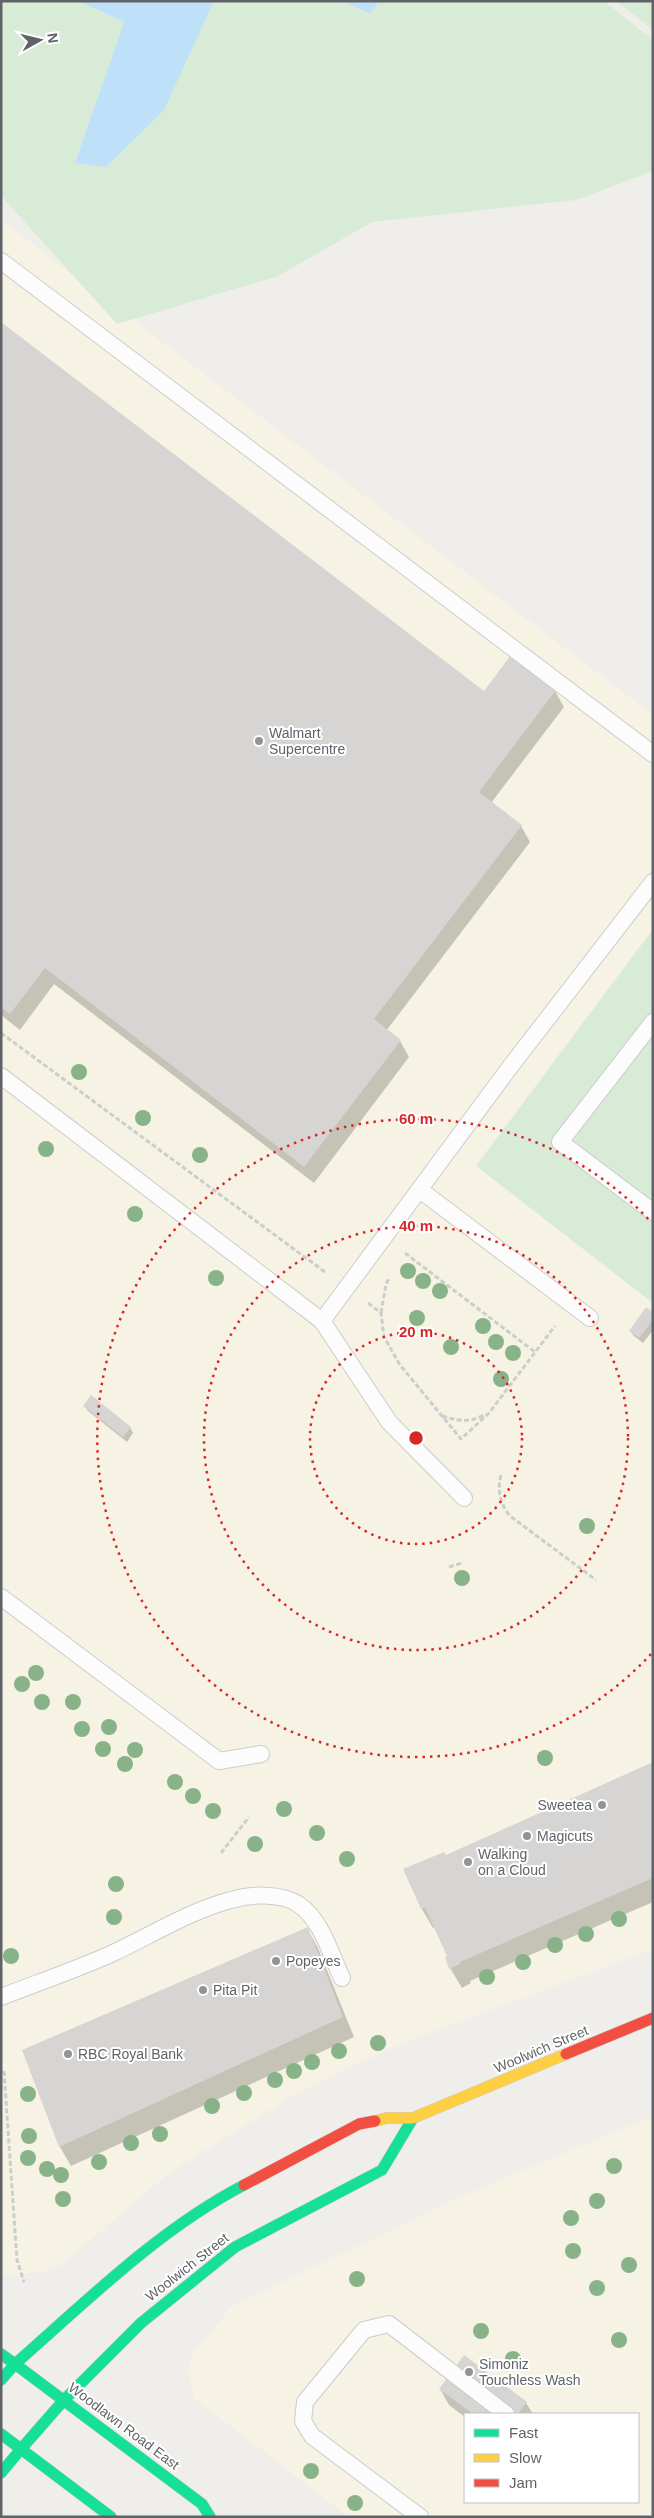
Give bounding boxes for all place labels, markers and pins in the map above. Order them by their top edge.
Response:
place label: Walmart Supercentre [269,725,345,757]
marker: Walmart Supercentre [253,735,265,747]
centre of rings [407,1429,425,1447]
place label: Sweetea [538,1797,592,1813]
marker: Sweetea [596,1799,608,1811]
place label: Magicuts [537,1828,593,1844]
marker: Magicuts [521,1830,533,1842]
place label: Walking on a Cloud [478,1846,546,1878]
marker: Walking on a Cloud [462,1856,474,1868]
place label: Popeyes [286,1953,340,1969]
marker: Popeyes [270,1955,282,1967]
place label: Pita Pit [213,1982,257,1998]
marker: Pita Pit [197,1984,209,1996]
place label: RBC Royal Bank [78,2046,184,2062]
marker: RBC Royal Bank [62,2048,74,2060]
place label: Simoniz Touchless Wash [479,2356,580,2388]
marker: Simoniz Touchless Wash [463,2366,475,2378]

